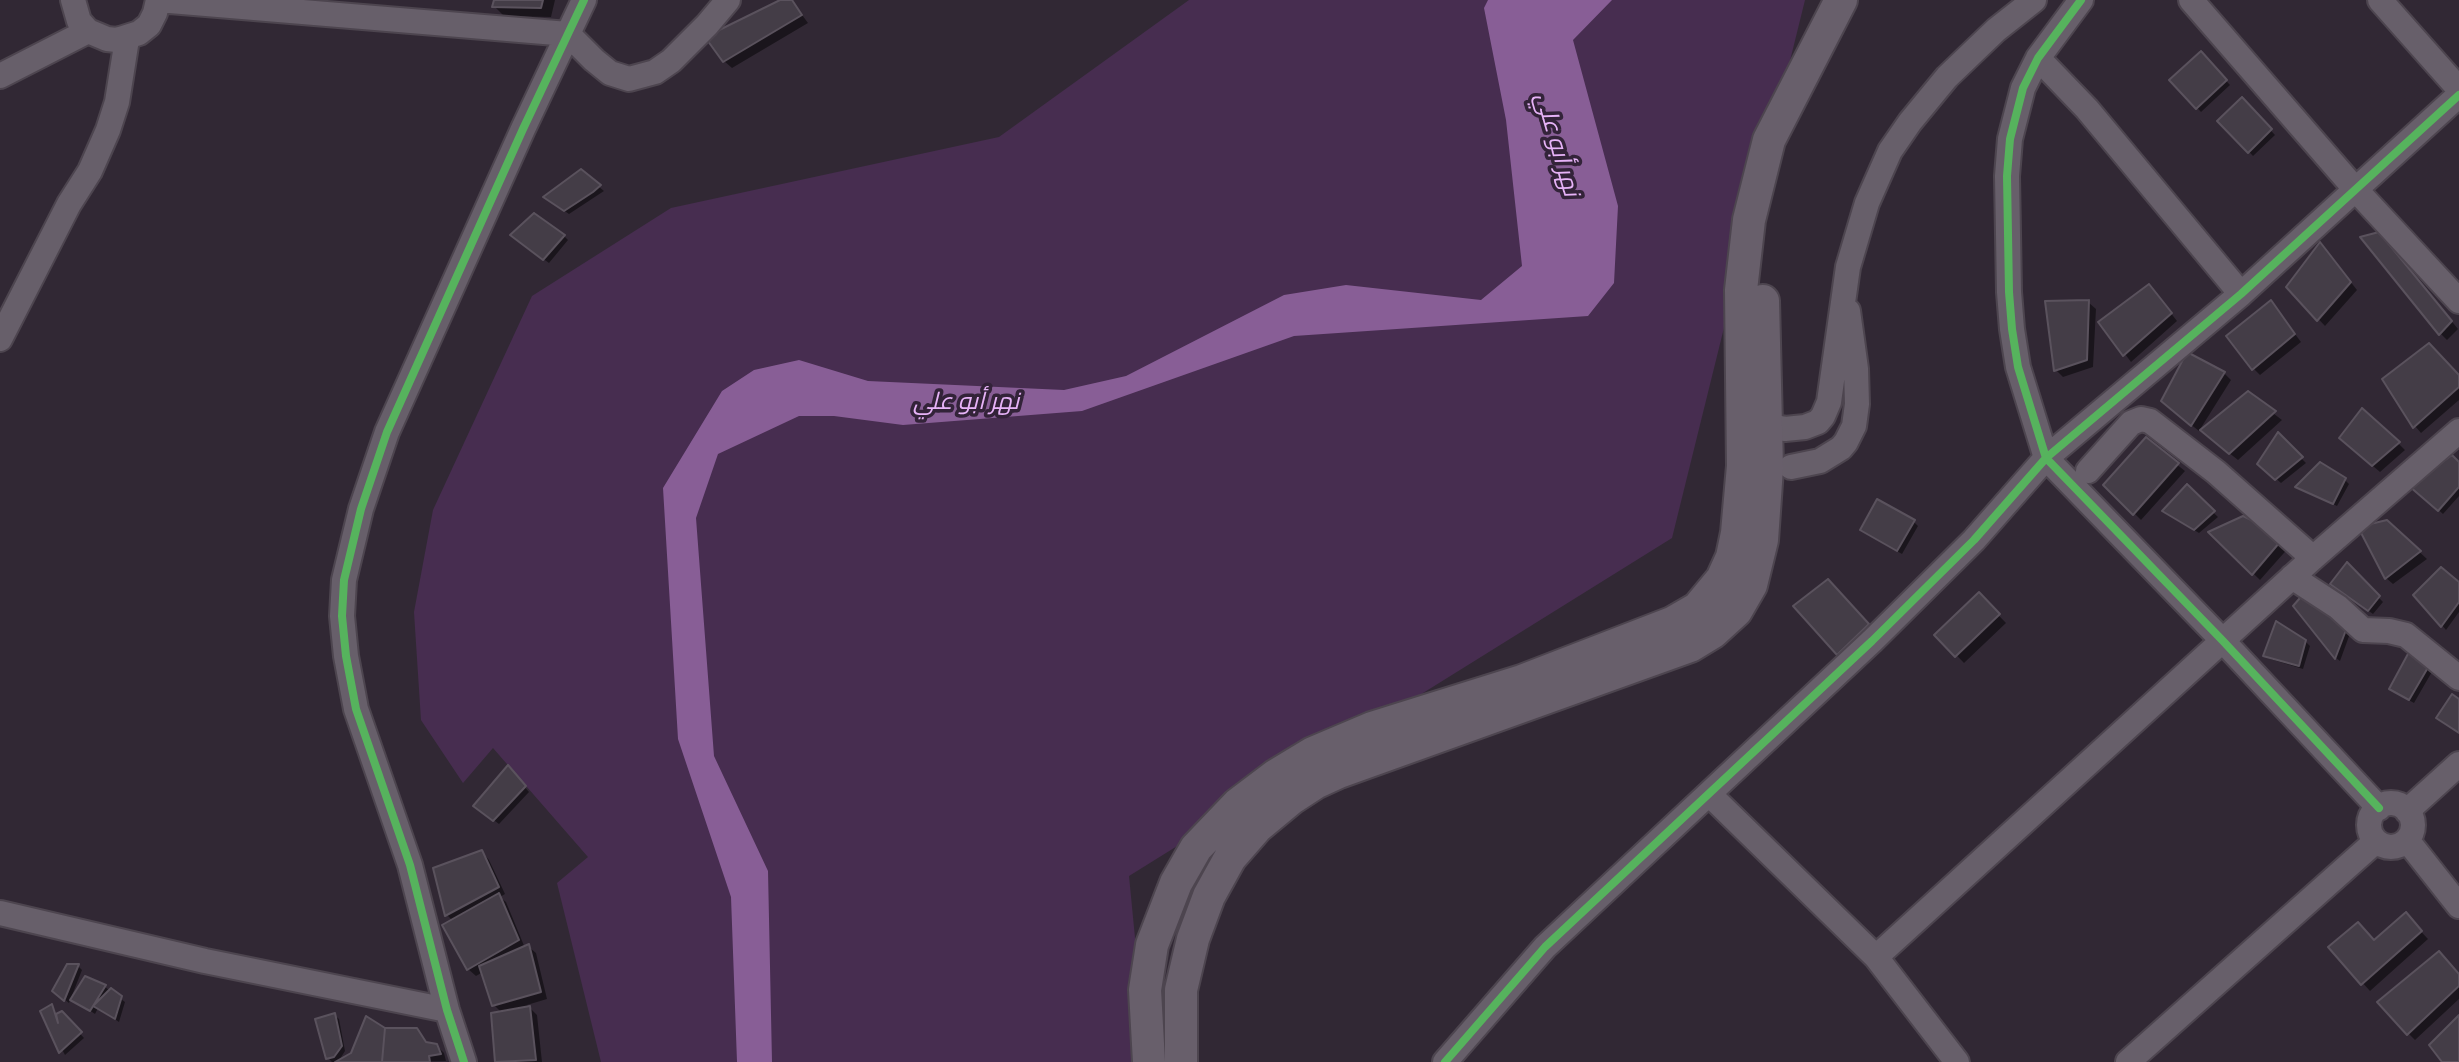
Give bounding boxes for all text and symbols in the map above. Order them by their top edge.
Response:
water label: نهر أبو علي [1528,90,1584,200]
water label: نهر أبو علي [913,389,1019,417]

